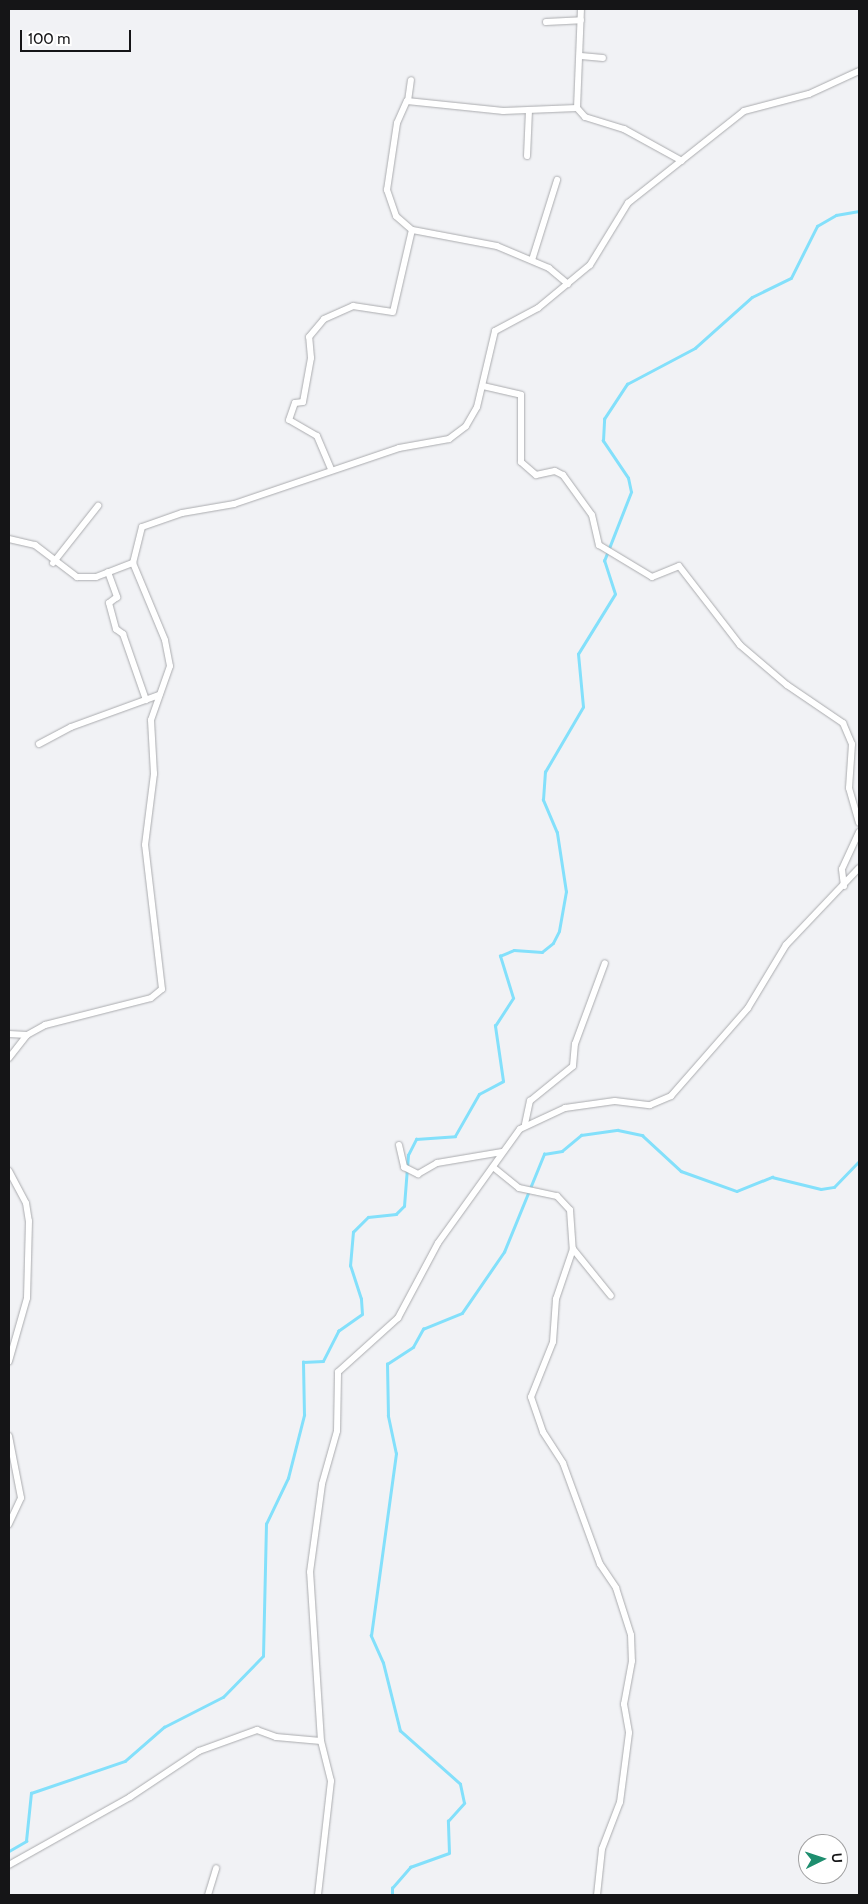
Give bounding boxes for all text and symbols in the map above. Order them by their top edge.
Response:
scale bar [22,20,134,52]
text: 100 m [28,30,70,48]
north arrow [798,1834,848,1884]
text: U [828,1852,846,1864]

